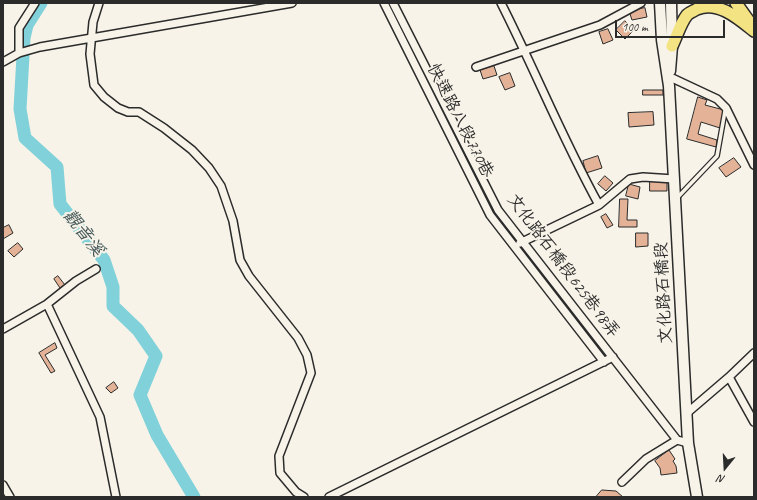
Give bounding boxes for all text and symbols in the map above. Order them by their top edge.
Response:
scale bar [617,12,727,38]
text: 100 m [622,19,648,35]
street label: 快速路八段770巷 [423,61,497,181]
street label: 文化路石橋段625巷98弄 [502,190,624,342]
water label: 觀音溪 [58,205,108,261]
street label: 文化路石橋段 [651,242,677,344]
north arrow [705,448,745,488]
text: N [716,472,727,487]

